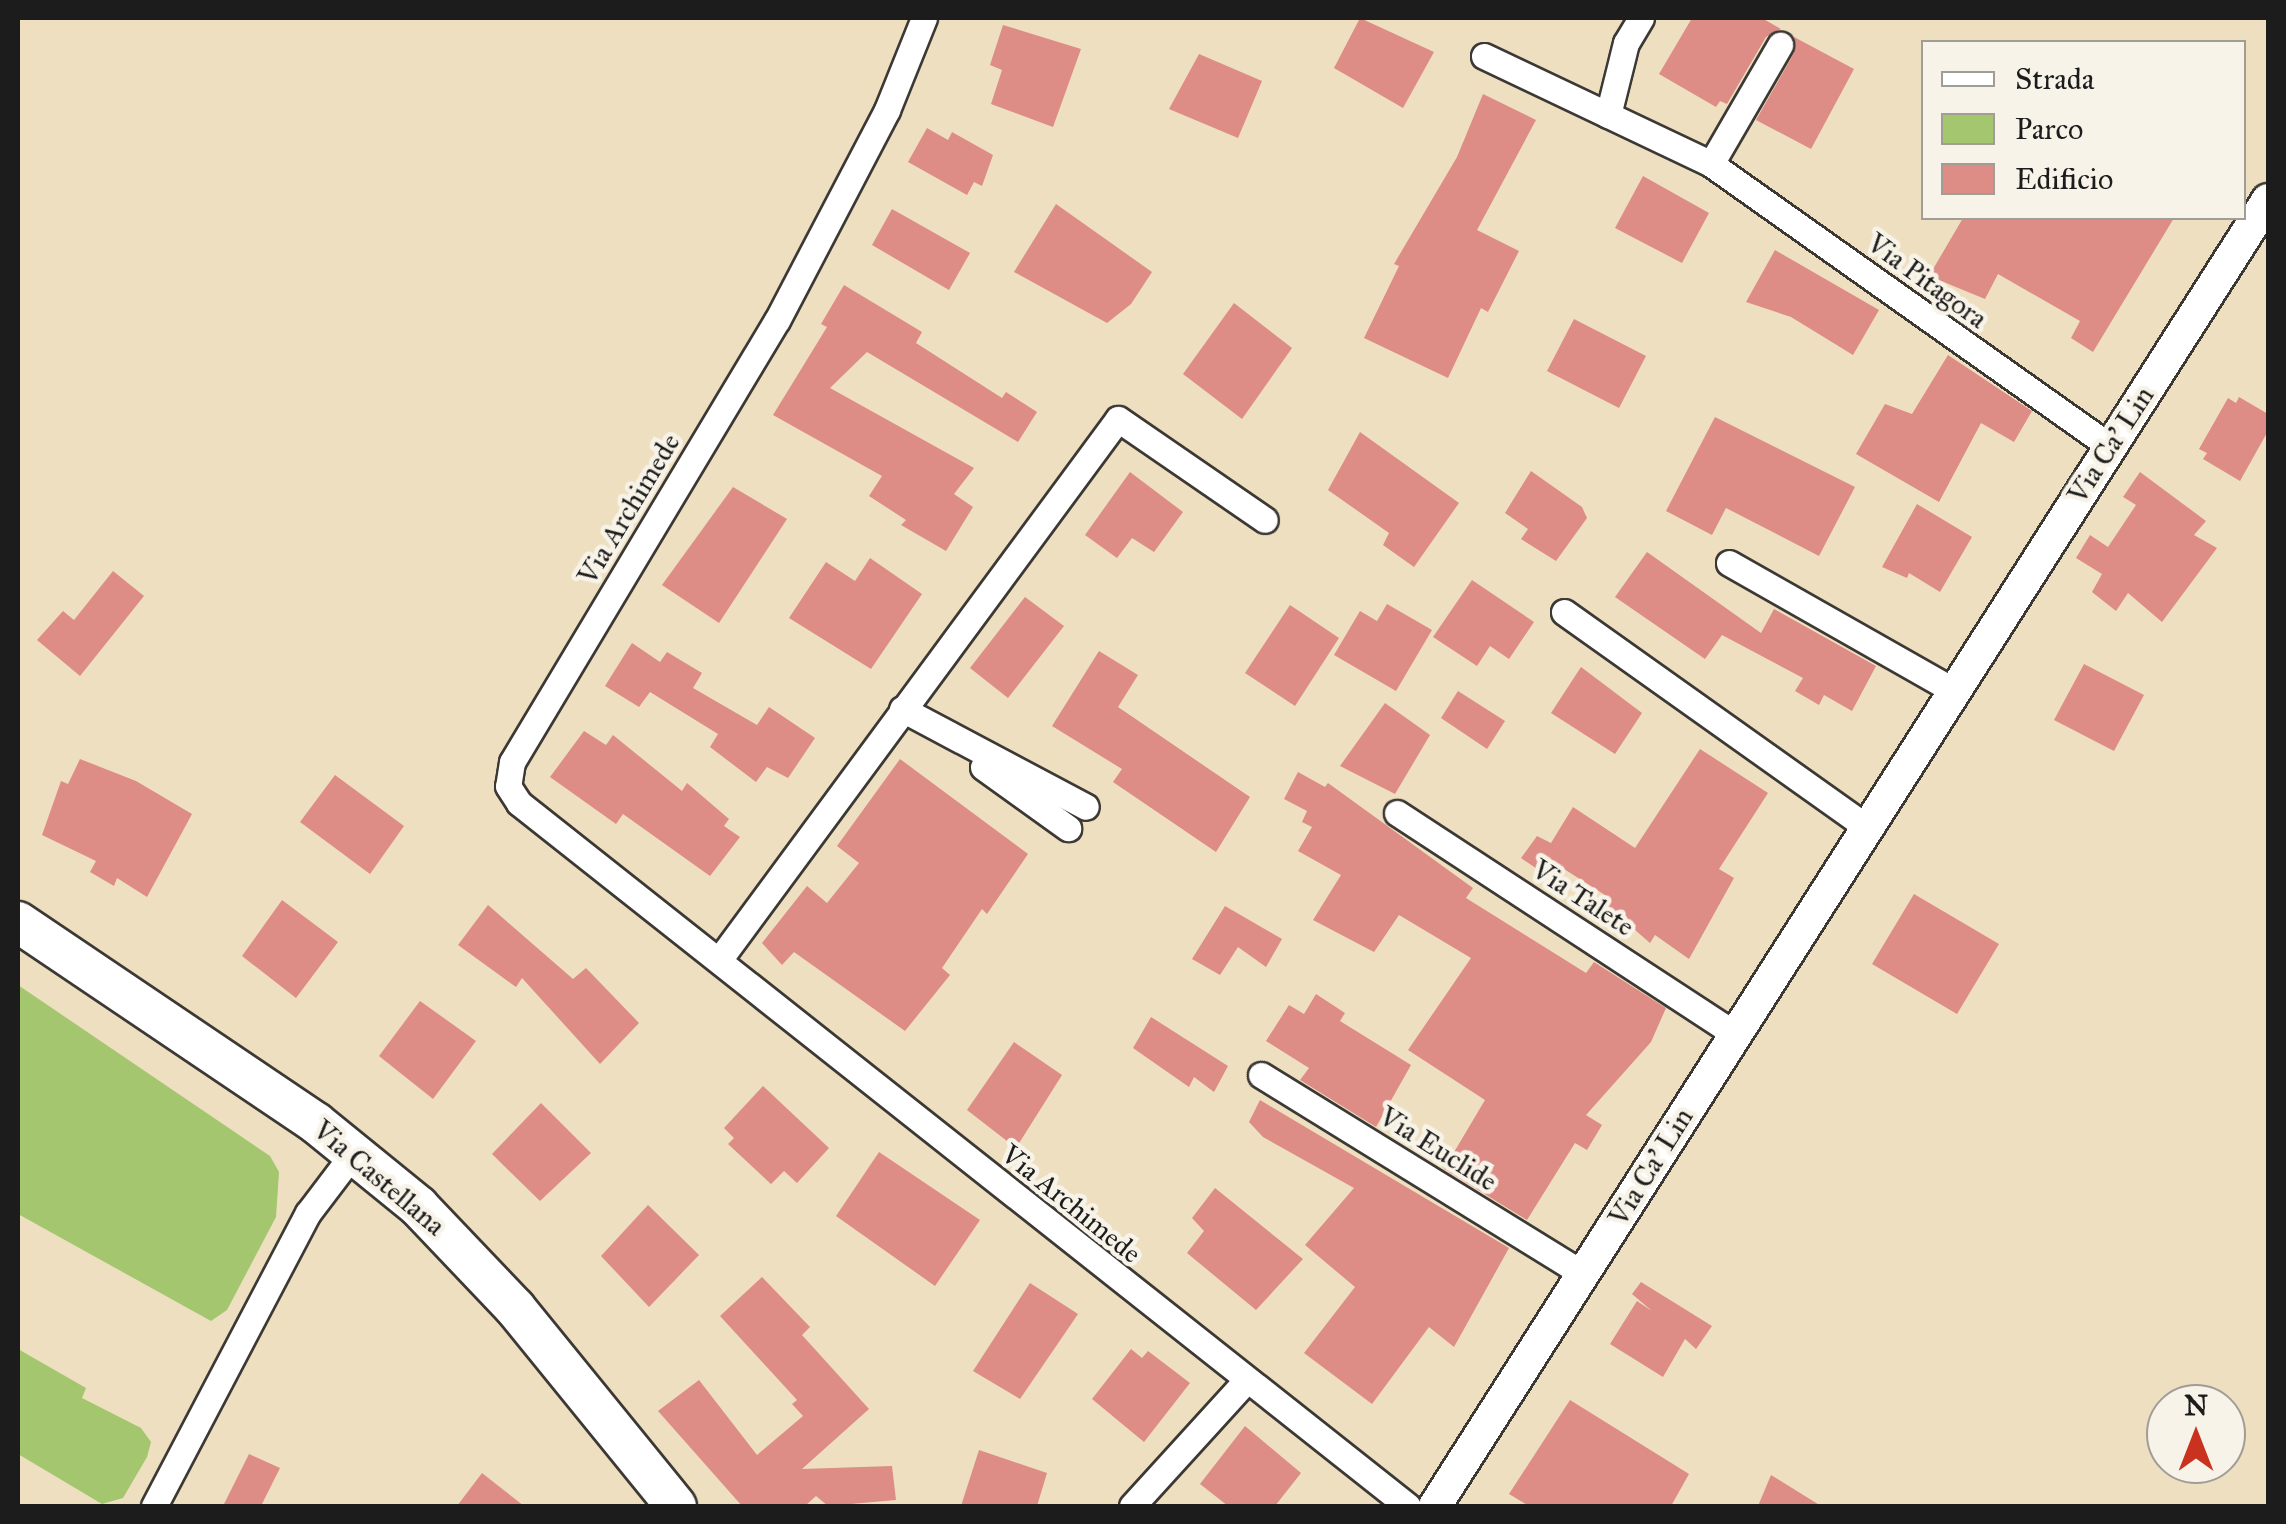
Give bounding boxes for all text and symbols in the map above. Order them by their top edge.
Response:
legend [1921,40,2246,220]
text: Strada [2015,61,2095,97]
text: Parco [2015,111,2083,147]
text: Edificio [2015,161,2113,197]
street label: Via Pitagora [1861,226,1993,336]
street label: Via Ca' Lin [2061,380,2161,510]
street label: Via Archimede [571,427,687,591]
street label: Via Talete [1526,853,1640,943]
street label: Via Euclide [1373,1100,1503,1198]
street label: Via Ca' Lin [1602,1102,1700,1232]
street label: Via Castellana [306,1113,452,1243]
street label: Via Archimede [994,1137,1148,1271]
north arrow [2146,1384,2246,1484]
text: N [2184,1388,2208,1423]

